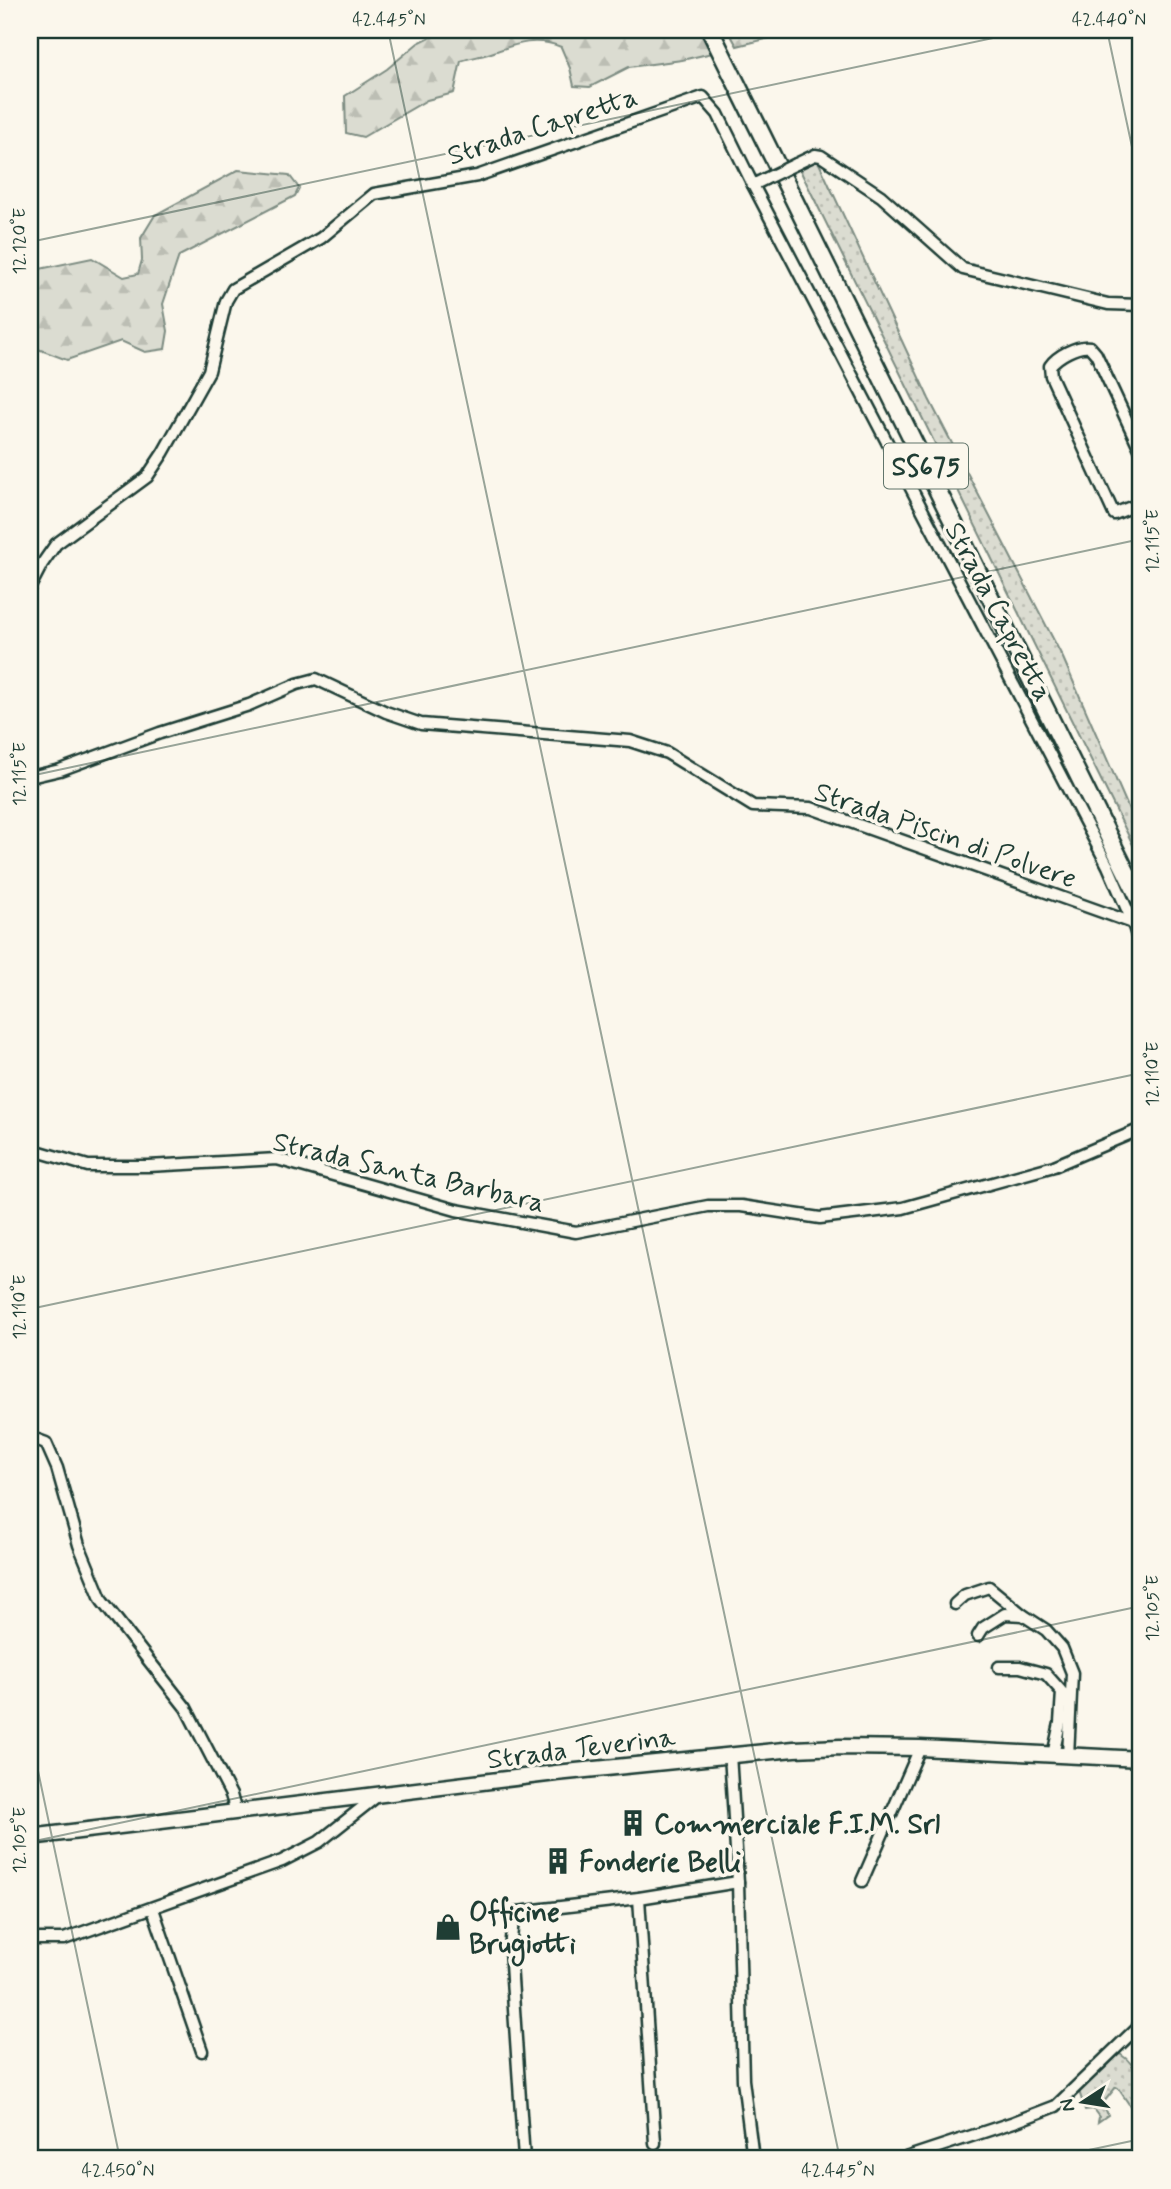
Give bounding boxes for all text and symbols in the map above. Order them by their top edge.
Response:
text: 42.445°N [352,8,426,32]
text: 42.440°N [1072,8,1146,32]
street label: Strada Capretta [443,79,643,176]
text: 12.120°E [8,208,32,274]
road number: SS675 [884,444,968,488]
text: 12.115°E [1141,509,1165,573]
street label: Strada Capretta [935,516,1061,708]
text: 12.115°E [8,742,32,806]
street label: Strada Piscin di Polvere [809,774,1081,899]
text: 12.110°E [1141,1042,1165,1106]
street label: Strada Santa Barbara [269,1124,548,1223]
text: 12.110°E [8,1275,32,1339]
text: 12.105°E [1141,1575,1165,1641]
street label: Strada Teverina [485,1720,678,1779]
text: 12.105°E [8,1807,32,1873]
place label: Commerciale F.I.M. Srl [654,1807,941,1844]
building icon: Commerciale F.I.M. Srl [618,1808,648,1838]
place label: Fonderie Belli [579,1845,741,1882]
building icon: Fonderie Belli [543,1846,573,1876]
place label: Officine Brugiotti [469,1895,576,1967]
shop icon: Officine Brugiotti [433,1912,463,1942]
north arrow [1048,2066,1118,2136]
text: N [1054,2096,1081,2114]
text: 42.450°N [81,2159,155,2183]
text: 42.445°N [801,2159,875,2183]

